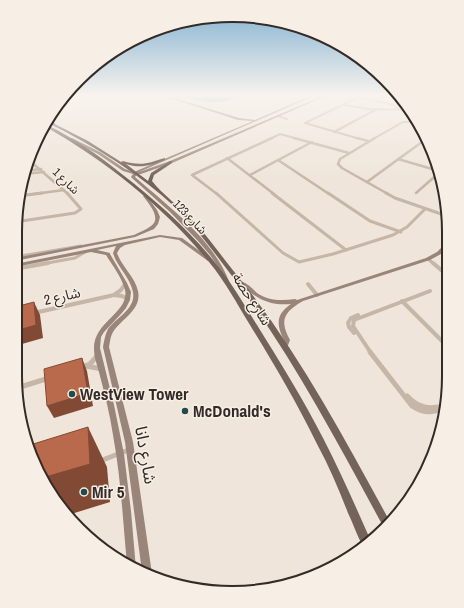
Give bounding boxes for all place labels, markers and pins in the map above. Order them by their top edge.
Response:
place label: WestView Tower [80,382,189,405]
marker: WestView Tower [67,389,77,399]
place label: McDonald's [193,399,271,422]
marker: McDonald's [180,406,190,416]
place label: Mir 5 [92,480,125,503]
marker: Mir 5 [79,487,89,497]

